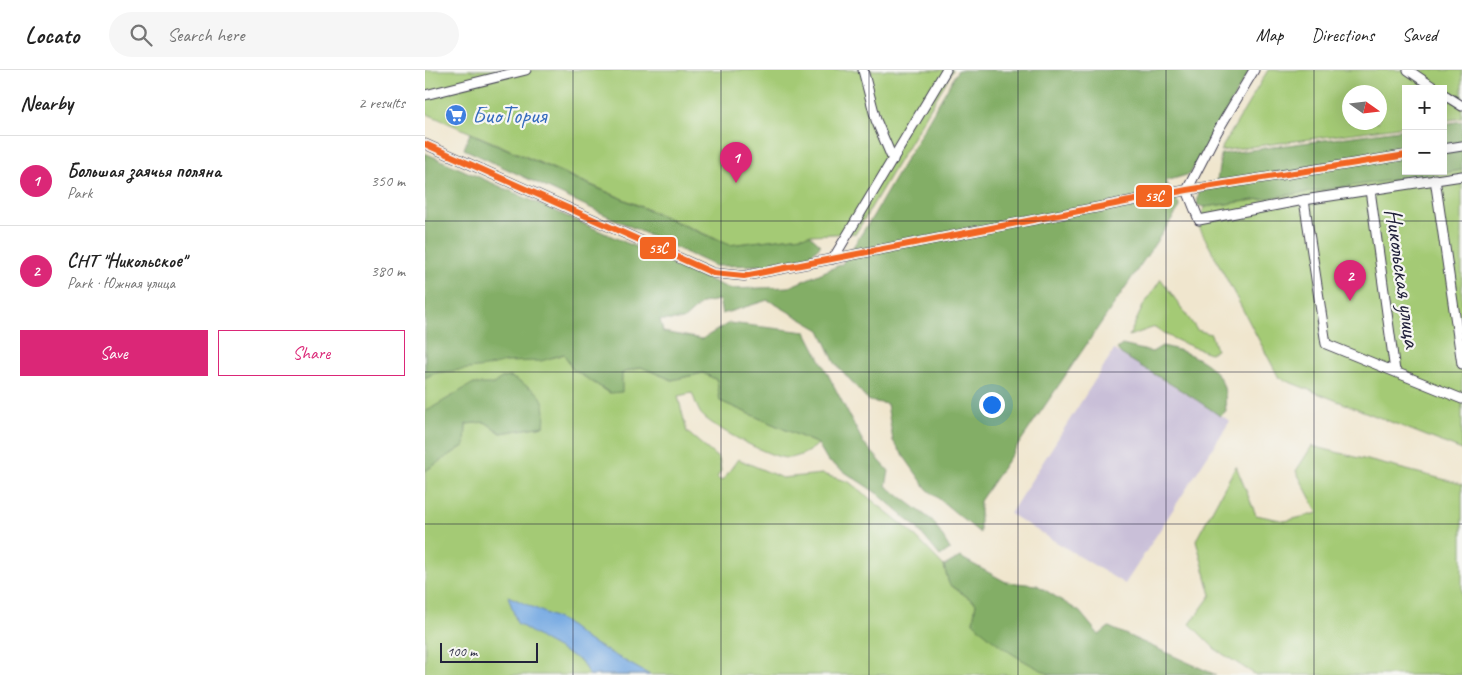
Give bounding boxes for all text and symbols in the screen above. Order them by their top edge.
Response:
search box [109,12,459,57]
text: Locato [25,20,79,50]
icon: search [127,21,155,49]
text: Search here [167,23,245,47]
text: Map [1256,24,1283,46]
text: Directions [1311,24,1374,46]
text: Saved [1402,24,1437,46]
north arrow [1342,85,1387,130]
map controls [1402,85,1447,175]
button: + [1402,85,1447,130]
text: Nearby [20,90,73,116]
text: 2 results [358,93,405,113]
place label: БиоТория [472,100,548,130]
supermarket icon: БиоТория [444,103,468,127]
button: − [1402,130,1447,175]
pin: 1 [720,142,752,183]
text: Большая заячья поляна [67,159,221,183]
text: 1 [32,171,40,191]
text: 350 m [371,171,405,191]
text: Park [67,183,92,203]
line badge: 53С [1135,184,1173,208]
text: 53С [1144,188,1166,205]
street label: Никольская улица [1378,206,1428,351]
line badge: 53С [639,236,677,260]
text: 53С [648,240,670,257]
text: СНТ "Никольское" [67,249,186,273]
pin: 2 [1334,260,1366,301]
text: 2 [32,261,40,281]
text: 380 m [371,261,405,281]
text: Park · Южная улица [67,273,175,293]
button: Save [20,330,208,376]
button: Share [218,330,405,376]
your location [979,392,1005,418]
scale bar [440,640,537,663]
text: 100 m [447,643,477,660]

